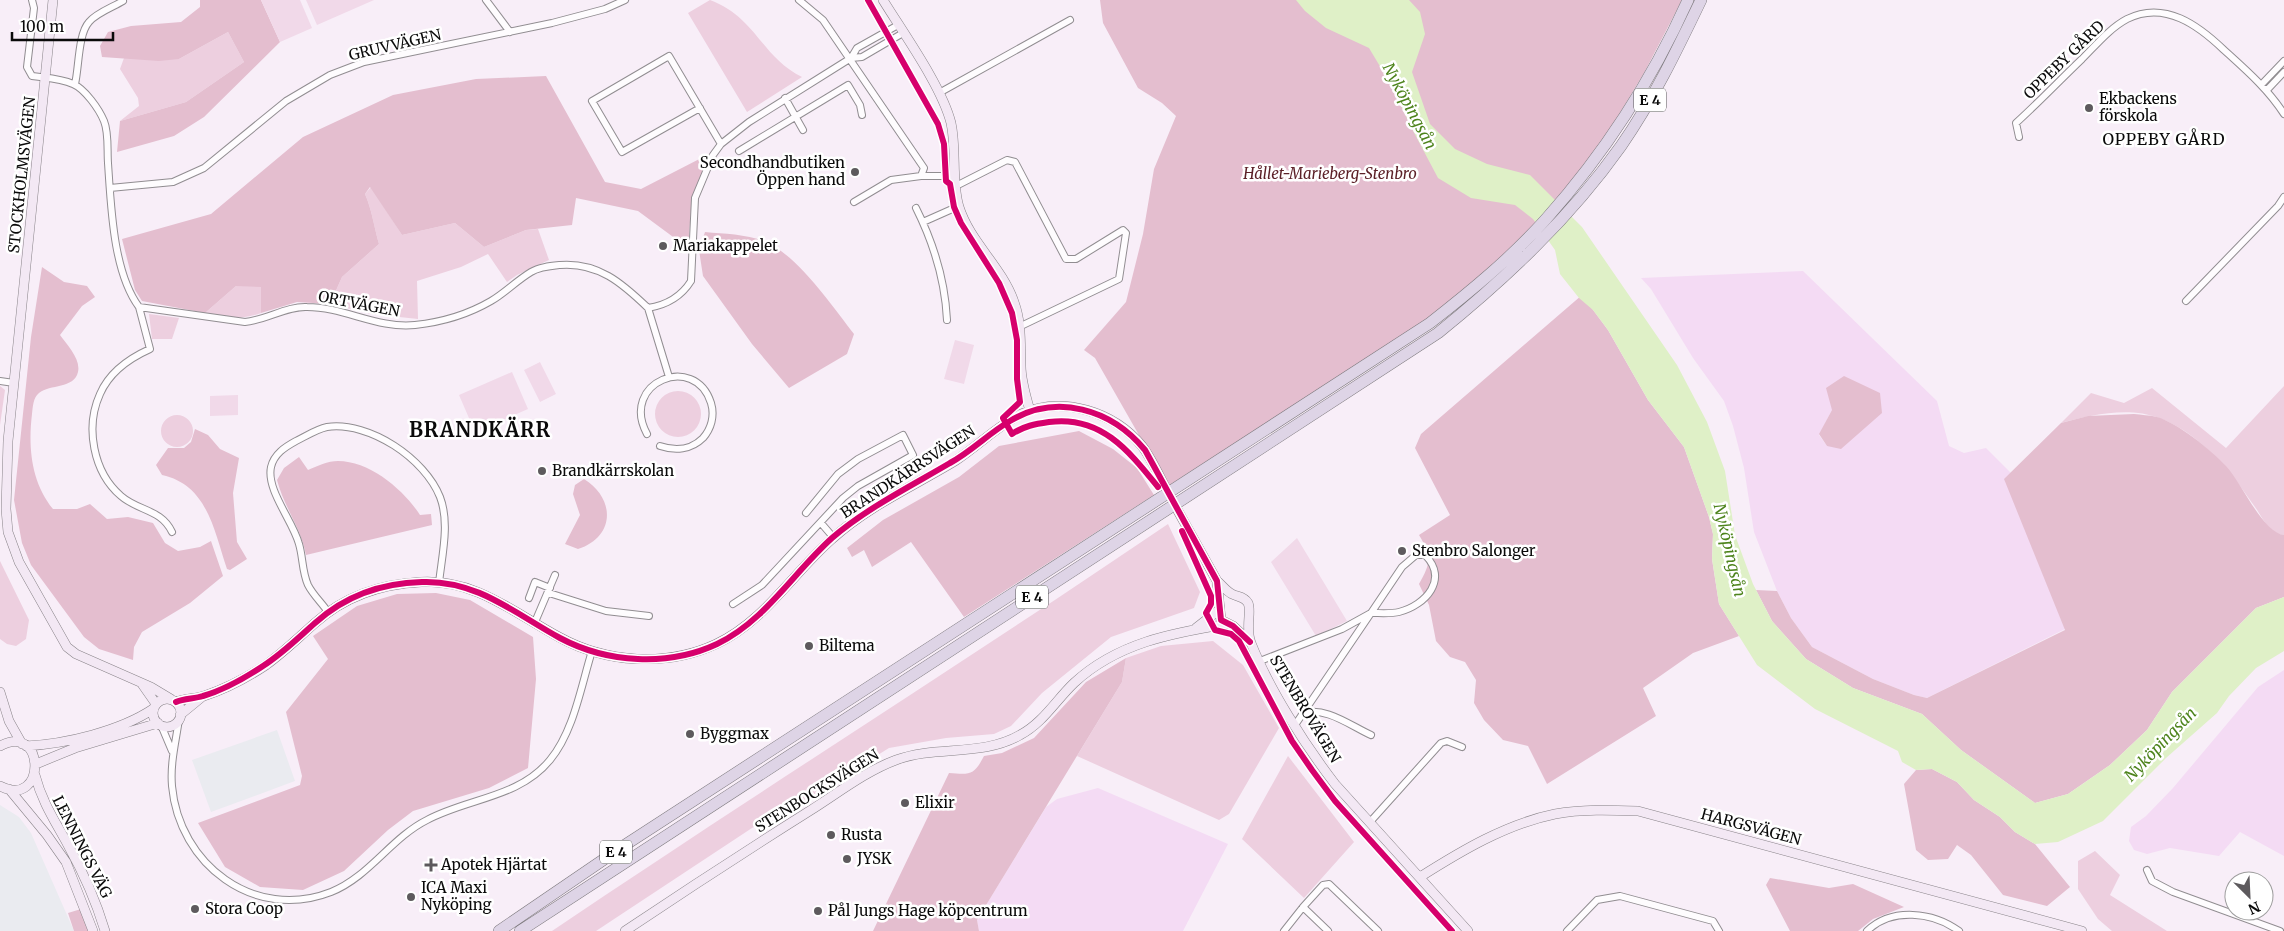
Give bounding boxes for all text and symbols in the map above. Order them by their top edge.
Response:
scale bar [12,10,114,42]
street label: OPPEBY GÅRD [2018,15,2108,103]
text: 100 m [20,17,64,36]
street label: GRUVVÄGEN [347,25,443,64]
water label: Nyköpingsån [1379,59,1441,153]
road number: E 4 [1634,88,1666,112]
place label: Ekbackens förskola [2099,89,2177,125]
street label: STOCKHOLMSVÄGEN [4,95,39,254]
marker: Ekbackens förskola [2083,102,2095,114]
district label: OPPEBY GÅRD [2102,128,2226,149]
place label: Secondhandbutiken Öppen hand [700,153,845,189]
park label: Hållet-Marieberg-Stenbro [1242,164,1417,183]
marker: Secondhandbutiken Öppen hand [849,166,861,178]
place label: Mariakappelet [673,236,778,255]
marker: Mariakappelet [657,240,669,252]
street label: ORTVÄGEN [317,286,402,321]
district label: BRANDKÄRR [409,416,551,442]
street label: BRANDKÄRRSVÄGEN [837,421,979,522]
place label: Brandkärrskolan [552,461,674,480]
marker: Brandkärrskolan [536,465,548,477]
water label: Nyköpingsån [1710,501,1750,599]
place label: Stenbro Salonger [1412,541,1536,560]
marker: Stenbro Salonger [1396,545,1408,557]
road number: E 4 [1016,586,1048,608]
place label: Biltema [819,636,875,655]
marker: Biltema [803,640,815,652]
street label: STENBROVÄGEN [1266,652,1345,766]
water label: Nyköpingsån [2120,703,2200,785]
place label: Byggmax [700,724,769,743]
marker: Byggmax [684,728,696,740]
street label: STENBOCKSVÄGEN [751,745,883,836]
street label: LENNINGS VÄG [49,793,116,901]
place label: Elixir [915,793,955,812]
marker: Elixir [899,797,911,809]
street label: HARGSVÄGEN [1699,804,1804,849]
place label: Rusta [841,825,882,844]
marker: Rusta [825,829,837,841]
road number: E 4 [600,840,632,864]
place label: JYSK [856,849,892,868]
marker: JYSK [841,853,853,865]
place label: Apotek Hjärtat [440,855,547,874]
marker: Apotek Hjärtat [425,859,437,871]
north arrow [2224,871,2274,921]
place label: ICA Maxi Nyköping [421,878,492,914]
marker: ICA Maxi Nyköping [405,891,417,903]
text: N [2246,897,2263,918]
place label: Stora Coop [205,899,283,918]
place label: Pål Jungs Hage köpcentrum [828,901,1028,920]
marker: Stora Coop [189,903,201,915]
marker: Pål Jungs Hage köpcentrum [812,905,824,917]

